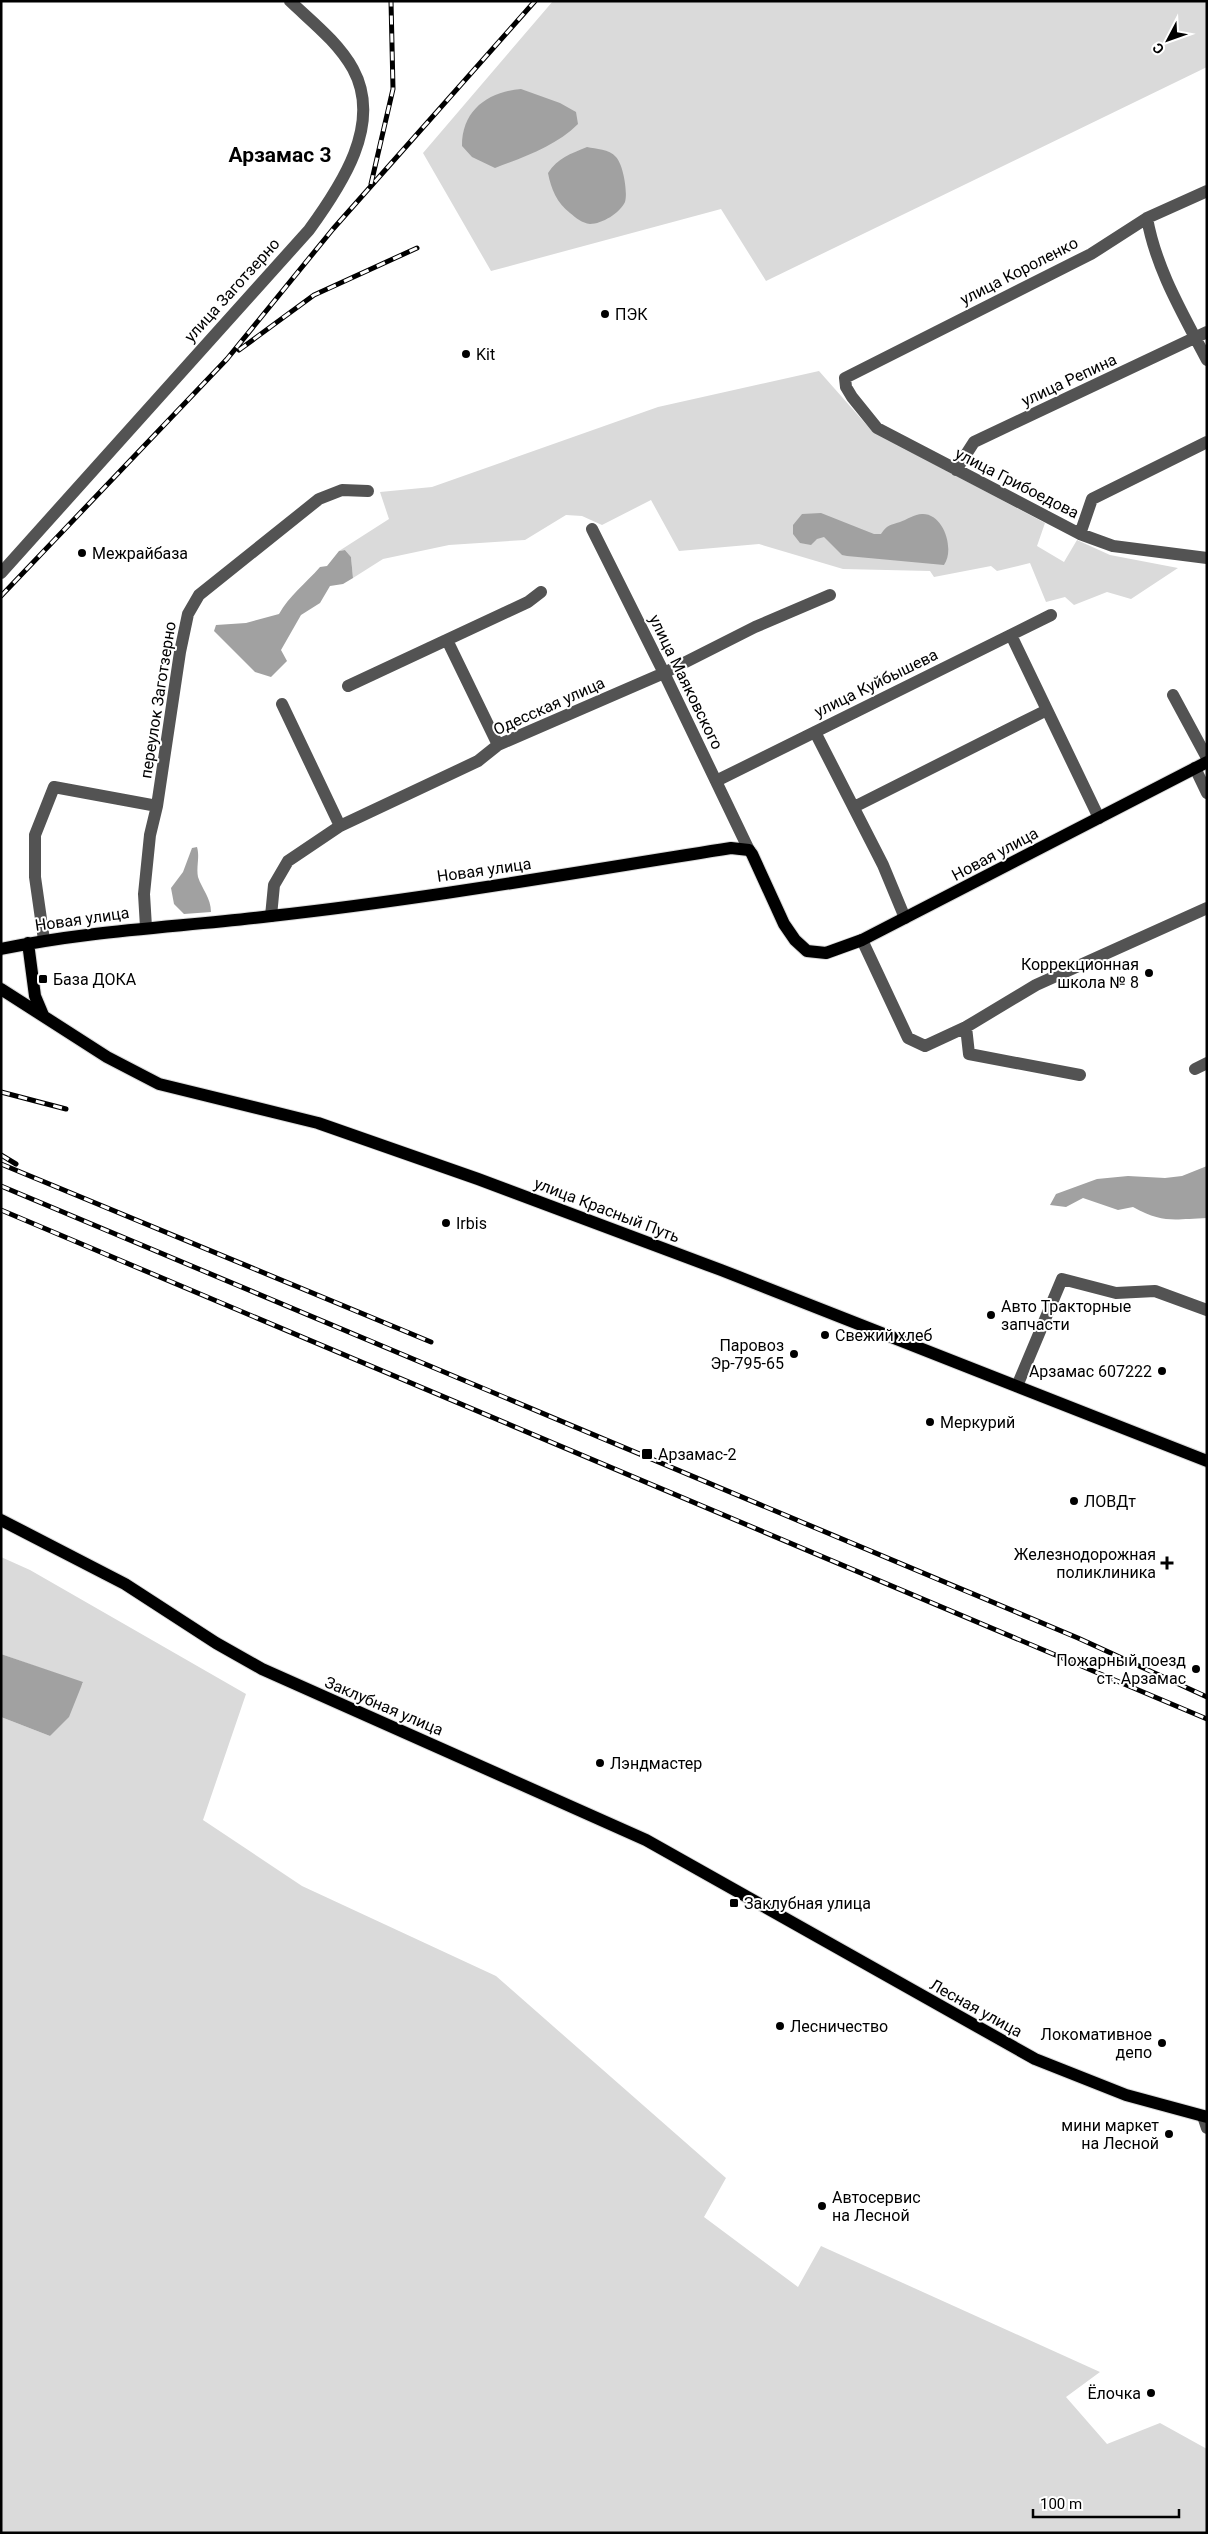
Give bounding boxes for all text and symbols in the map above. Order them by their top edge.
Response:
north arrow [1143,15,1193,65]
text: С [1149,40,1167,57]
district label: Арзамас 3 [228,143,332,167]
street label: улица Короленко [957,233,1081,309]
street label: улица Заготзерно [180,234,284,346]
place label: ПЭК [615,305,648,324]
marker: ПЭК [599,308,611,320]
place label: Kit [476,345,495,364]
marker: Kit [460,348,472,360]
street label: улица Репина [1018,350,1120,410]
street label: улица Грибоедова [952,444,1082,522]
place label: Межрайбаза [92,544,188,563]
marker: Межрайбаза [76,547,88,559]
street label: улица Маяковского [645,611,727,753]
street label: переулок Заготзерно [136,620,180,780]
street label: улица Куйбышева [811,645,941,721]
street label: Одесская улица [490,673,608,739]
street label: Новая улица [949,823,1041,885]
street label: Новая улица [436,854,532,886]
street label: Новая улица [34,903,130,935]
place label: Коррекционная школа № 8 [1021,955,1139,992]
marker: Коррекционная школа № 8 [1143,967,1155,979]
place label: База ДОКА [53,970,137,989]
marker: База ДОКА [37,973,49,985]
street label: улица Красный Путь [532,1173,682,1247]
place label: Irbis [456,1214,487,1233]
marker: Irbis [440,1217,452,1229]
place label: Авто Тракторные запчасти [1001,1297,1131,1334]
marker: Авто Тракторные запчасти [985,1309,997,1321]
place label: Свежий хлеб [835,1326,932,1345]
marker: Свежий хлеб [819,1329,831,1341]
place label: Паровоз Эр-795-65 [710,1336,784,1373]
marker: Паровоз Эр-795-65 [788,1348,800,1360]
place label: Арзамас 607222 [1029,1362,1152,1381]
marker: Арзамас 607222 [1156,1365,1168,1377]
place label: Меркурий [940,1413,1015,1432]
marker: Меркурий [924,1416,936,1428]
place label: Арзамас-2 [658,1445,737,1464]
marker: Арзамас-2 [640,1447,654,1461]
place label: ЛОВДт [1084,1492,1136,1511]
marker: ЛОВДт [1068,1495,1080,1507]
place label: Железнодорожная поликлиника [1014,1545,1156,1582]
marker: Железнодорожная поликлиника [1160,1556,1174,1570]
place label: Пожарный поезд ст. Арзамас [1056,1651,1186,1688]
marker: Пожарный поезд ст. Арзамас [1190,1663,1202,1675]
street label: Заклубная улица [322,1672,446,1740]
place label: Лэндмастер [610,1754,702,1773]
marker: Лэндмастер [594,1757,606,1769]
place label: Заклубная улица [744,1894,871,1913]
marker: Заклубная улица [728,1897,740,1909]
street label: Лесная улица [926,1975,1026,2041]
place label: Лесничество [790,2017,888,2036]
marker: Лесничество [774,2020,786,2032]
place label: Локомативное депо [1041,2025,1152,2062]
marker: Локомативное депо [1156,2037,1168,2049]
place label: мини маркет на Лесной [1061,2116,1159,2153]
marker: мини маркет на Лесной [1163,2128,1175,2140]
place label: Автосервис на Лесной [832,2188,921,2225]
marker: Автосервис на Лесной [816,2200,828,2212]
place label: Ёлочка [1087,2384,1141,2403]
marker: Ёлочка [1145,2387,1157,2399]
scale bar [1033,2486,1179,2518]
text: 100 m [1040,2495,1082,2513]

